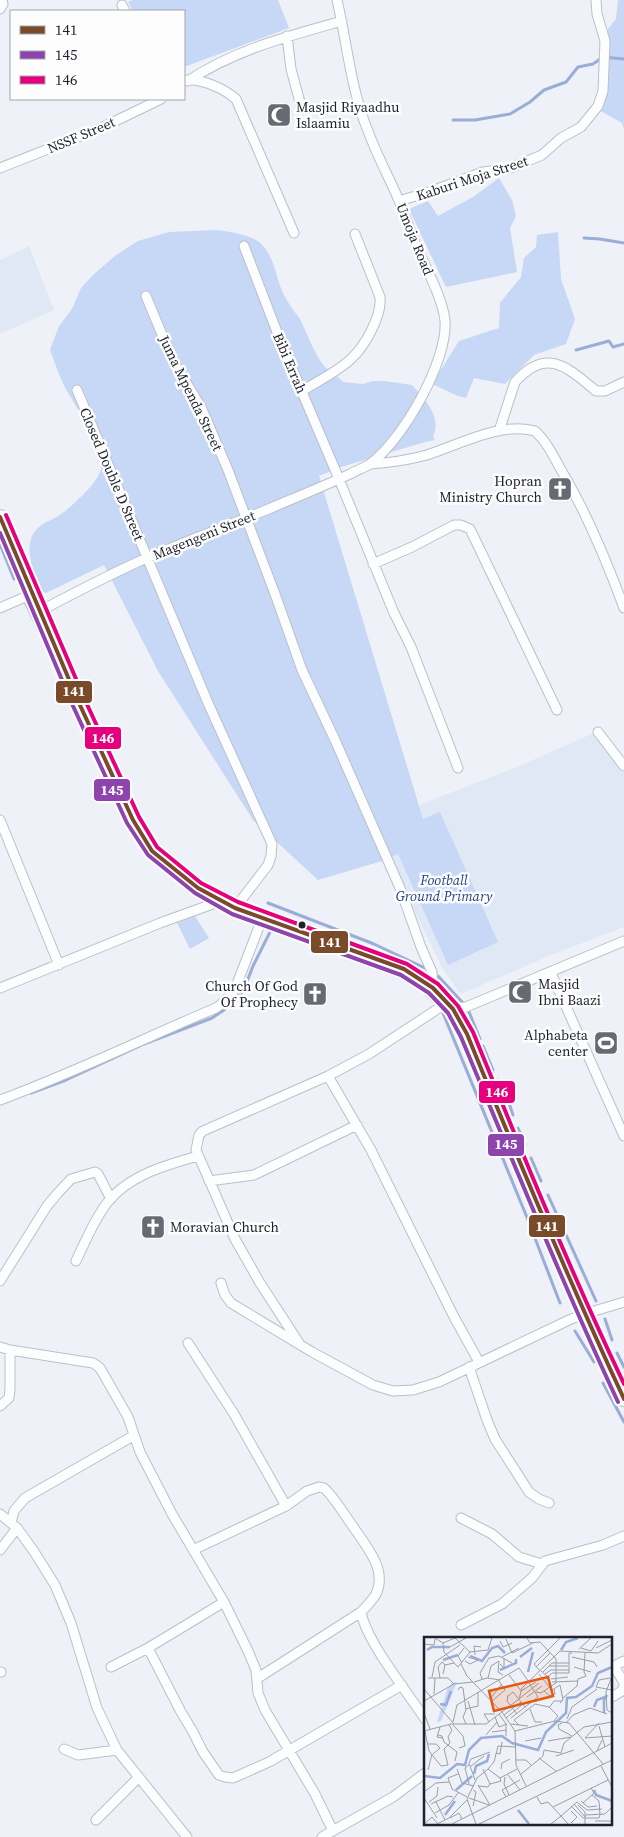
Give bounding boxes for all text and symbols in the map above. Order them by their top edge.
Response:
legend [10,10,185,100]
text: 141 [55,19,78,40]
text: 145 [55,44,78,65]
text: 146 [55,69,78,90]
place label: Masjid Riyaadhu Islaamiu [296,97,400,133]
mosque icon: Masjid Riyaadhu Islaamiu [266,102,292,128]
street label: NSSF Street [44,112,118,158]
street label: Kaburi Moja Street [414,150,531,205]
street label: Umoja Road [391,200,439,278]
street label: Bibi Errah [268,330,312,396]
street label: Juma Mpenda Street [154,331,228,455]
street label: Closed Double D Street [75,404,149,544]
place label: Hopran Ministry Church [439,471,543,507]
church icon: Hopran Ministry Church [547,476,573,502]
street label: Magengeni Street [150,505,258,565]
line badge: 141 [55,680,93,704]
text: 141 [63,681,85,701]
line badge: 146 [84,726,122,750]
text: 146 [92,728,115,748]
line badge: 145 [93,778,131,802]
text: 145 [101,780,124,800]
park label: Football Ground Primary [396,870,493,906]
unlabelled marker [297,920,307,930]
line badge: 141 [310,930,349,954]
text: 141 [319,932,341,952]
place label: Masjid Ibni Baazi [538,974,601,1010]
place label: Church Of God Of Prophecy [205,976,299,1012]
mosque icon: Masjid Ibni Baazi [507,979,533,1005]
church icon: Church Of God Of Prophecy [302,981,328,1007]
place label: Alphabeta center [524,1025,589,1061]
sports icon: Alphabeta center [593,1030,619,1056]
line badge: 146 [478,1080,516,1104]
text: 146 [486,1082,509,1102]
line badge: 145 [487,1133,525,1157]
text: 145 [495,1134,518,1154]
church icon: Moravian Church [140,1214,166,1240]
line badge: 141 [528,1214,566,1238]
text: 141 [536,1216,558,1236]
place label: Moravian Church [170,1217,279,1237]
inset map [424,1637,612,1824]

